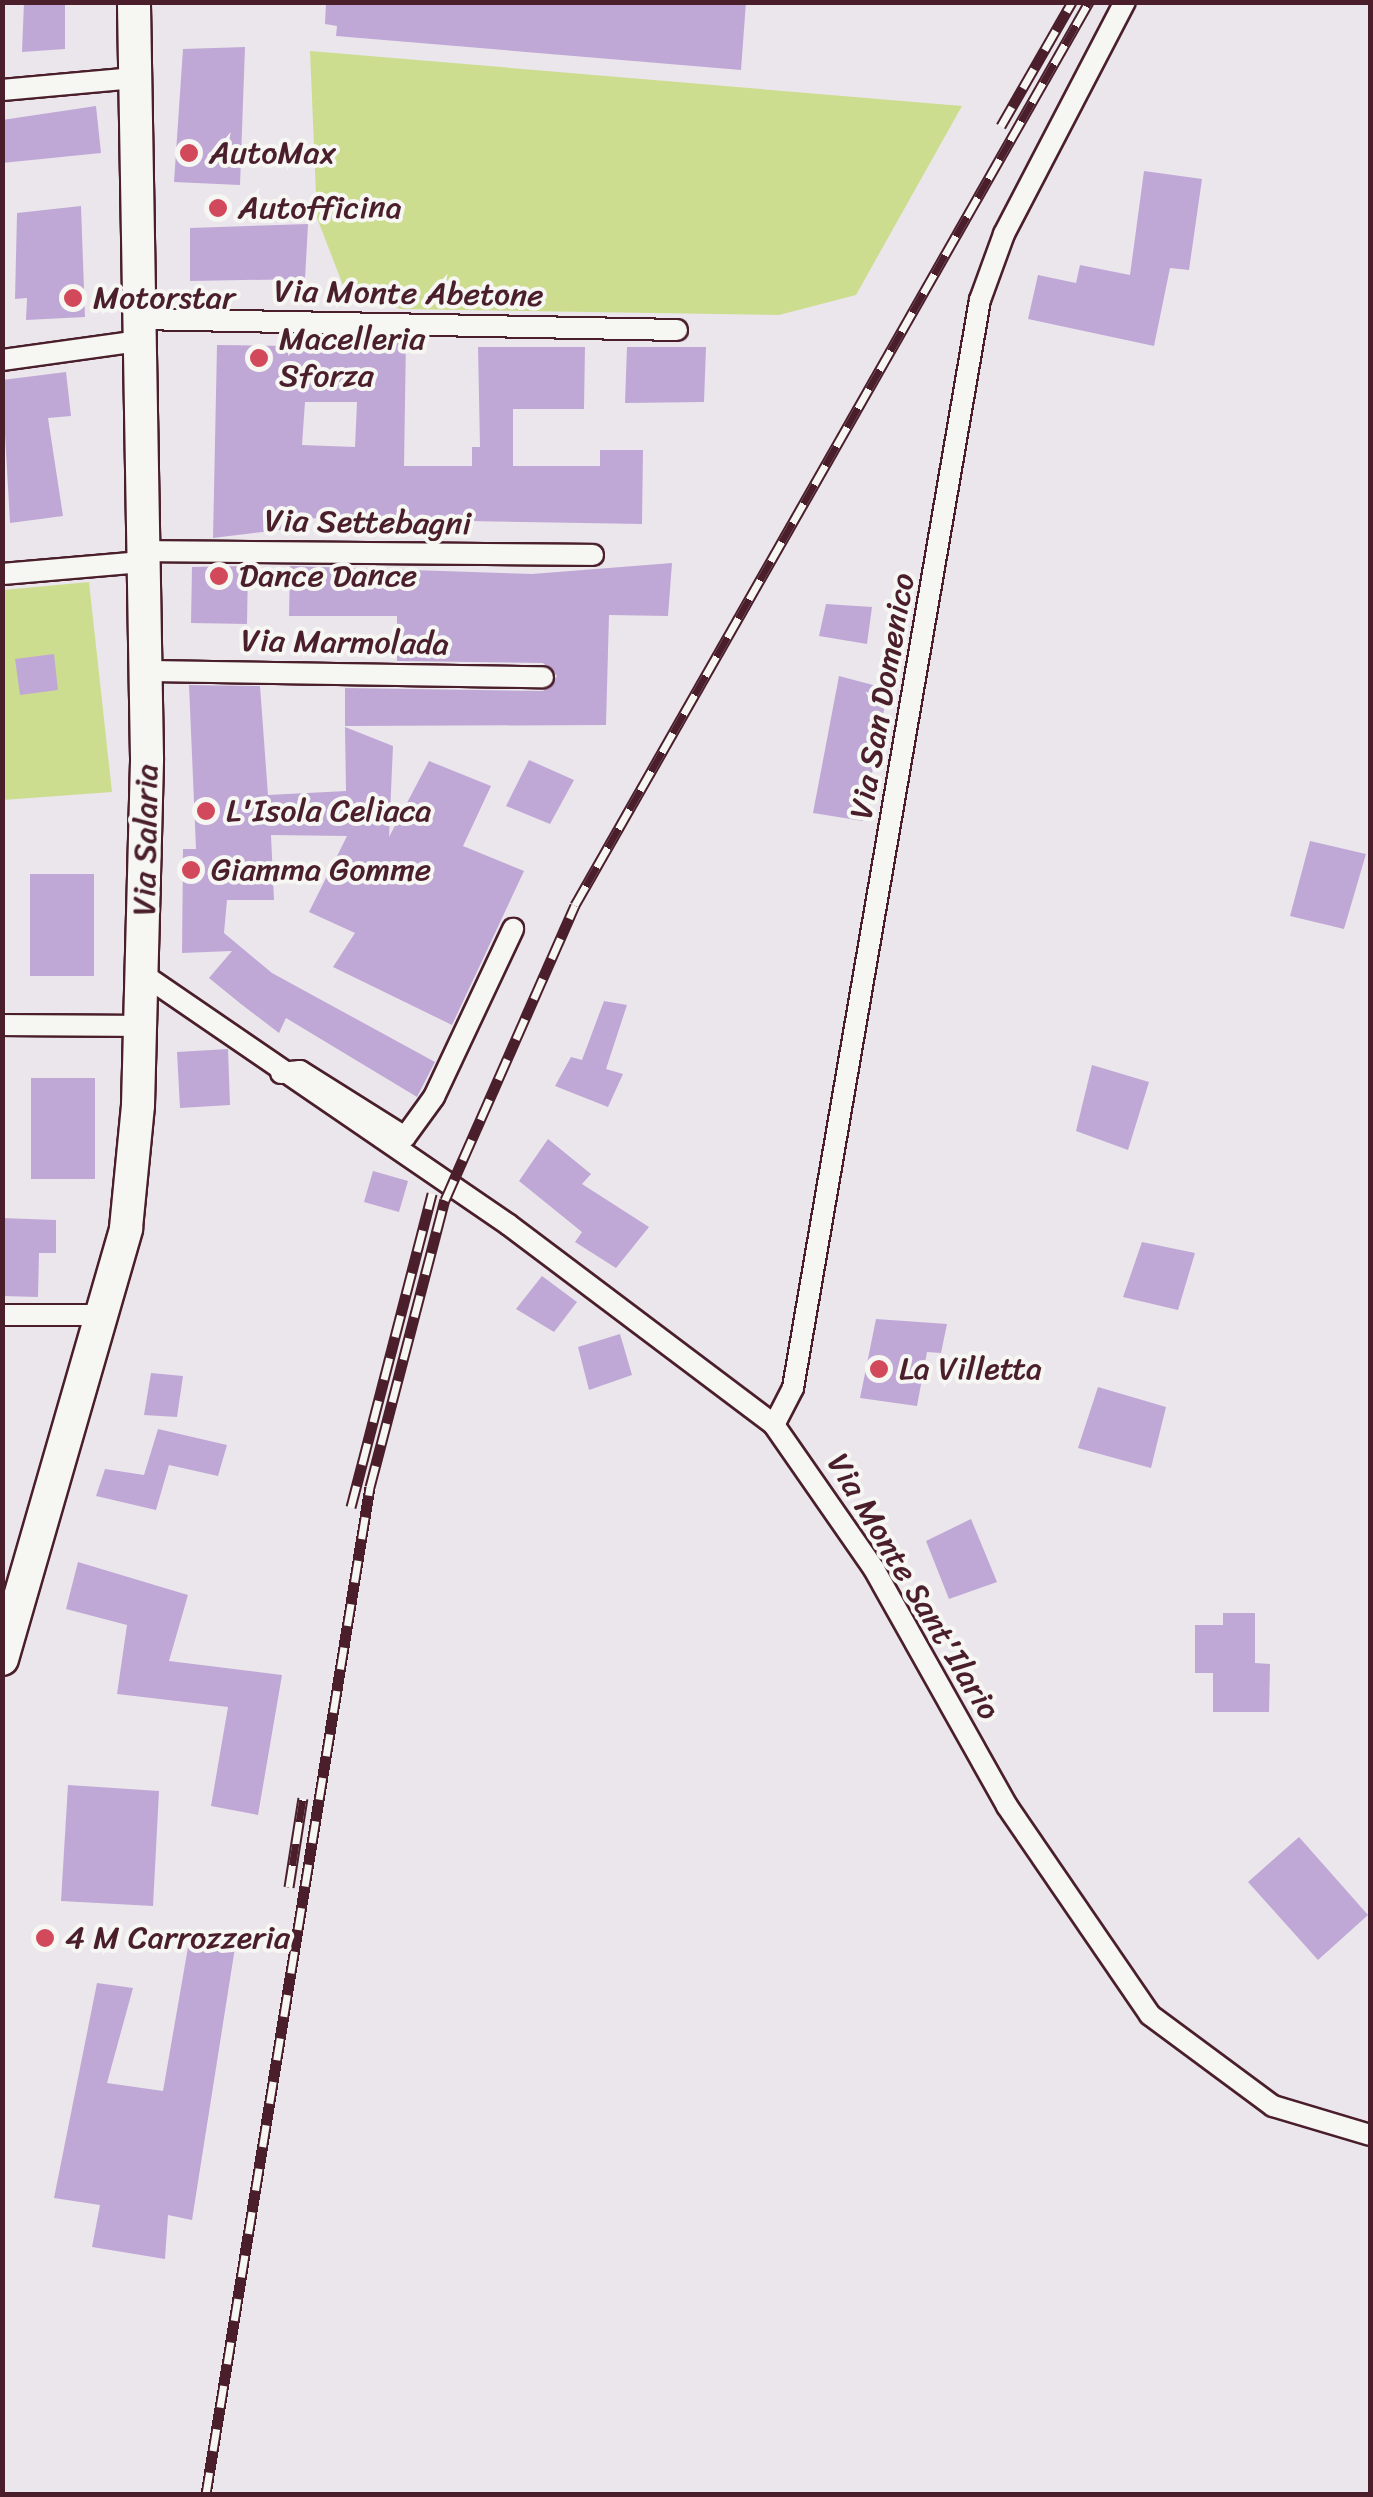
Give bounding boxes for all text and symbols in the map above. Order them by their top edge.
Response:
place label: AutoMax [209,134,336,172]
marker: AutoMax [178,142,200,164]
place label: Autofficina [238,189,402,227]
marker: Autofficina [207,197,229,219]
street label: Via Monte Abetone [274,272,544,316]
place label: Motorstar [93,279,235,317]
marker: Motorstar [62,287,84,309]
place label: Macelleria Sforza [279,321,425,396]
marker: Macelleria Sforza [248,347,270,369]
street label: Via Settebagni [264,502,472,544]
place label: Dance Dance [239,557,417,595]
marker: Dance Dance [208,565,230,587]
street label: Via San Domenico [843,570,923,822]
street label: Via Marmolada [241,622,449,664]
street label: Via Salaria [125,764,167,916]
place label: L'Isola Celiaca [226,792,432,830]
marker: L'Isola Celiaca [195,800,217,822]
place label: Giamma Gomme [211,851,431,889]
marker: Giamma Gomme [180,859,202,881]
place label: La Villetta [899,1350,1043,1388]
marker: La Villetta [868,1358,890,1380]
street label: Via Monte Sant'Ilario [818,1446,1008,1728]
place label: 4 M Carrozzeria [65,1919,290,1957]
marker: 4 M Carrozzeria [34,1927,56,1949]

